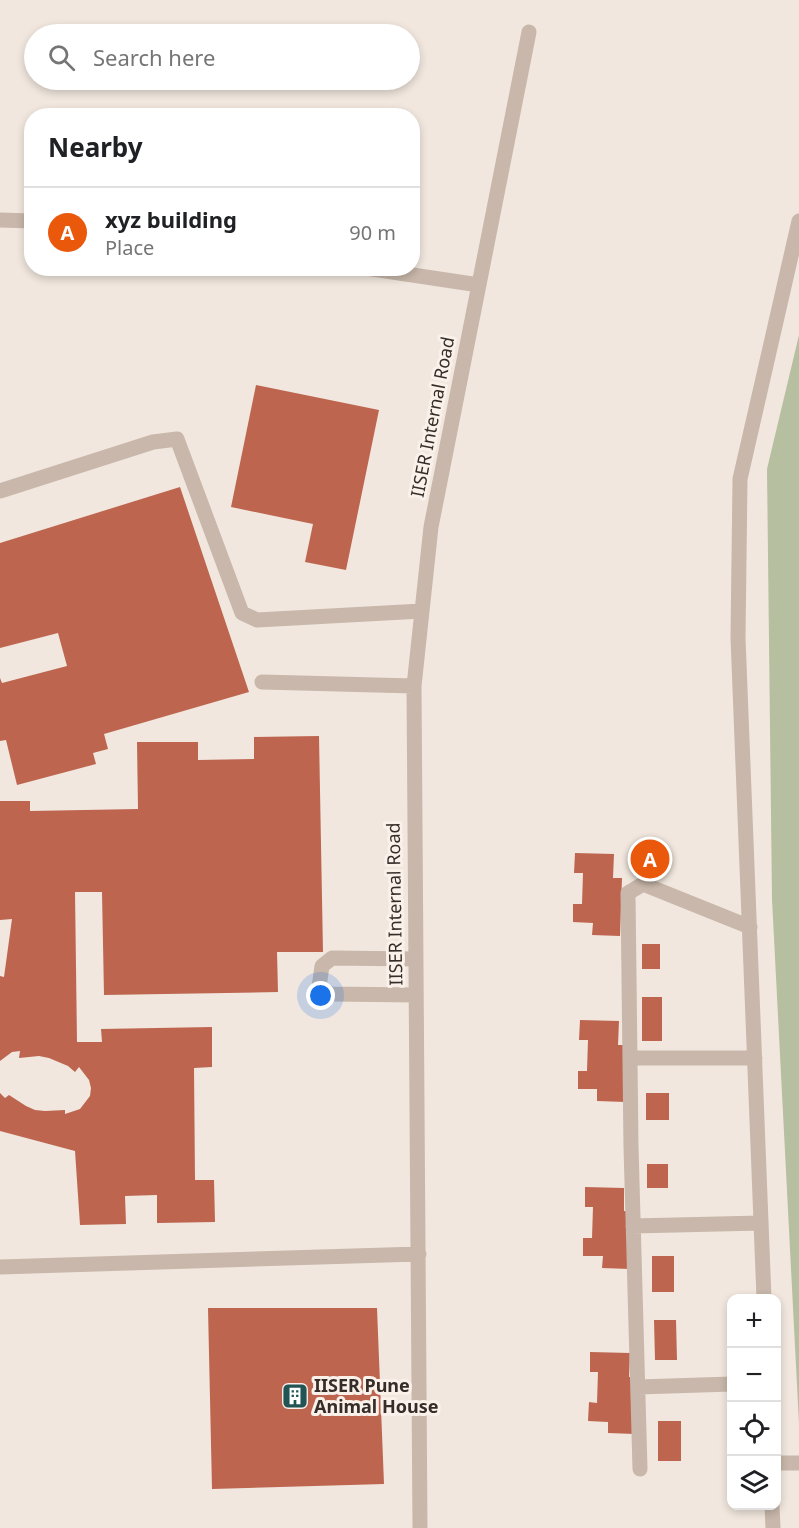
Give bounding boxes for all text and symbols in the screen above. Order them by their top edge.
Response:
search box [24,24,420,90]
icon: search [45,41,78,74]
text: Search here [93,42,215,72]
text: Nearby [48,129,143,165]
text: xyz building [105,204,237,234]
text: A [61,219,74,246]
text: 90 m [349,219,396,246]
text: Place [105,234,154,261]
street label: IISER Internal Road [405,334,459,499]
street label: IISER Internal Road [381,822,407,986]
pin: A [630,836,670,882]
your location [306,981,335,1010]
map controls [727,1294,781,1510]
button: + [727,1294,781,1348]
button: − [727,1348,781,1402]
place label: IISER Pune Animal House [314,1373,438,1418]
building icon: IISER Pune Animal House [280,1381,310,1411]
button: locate [727,1402,781,1456]
button: layers [727,1456,781,1510]

